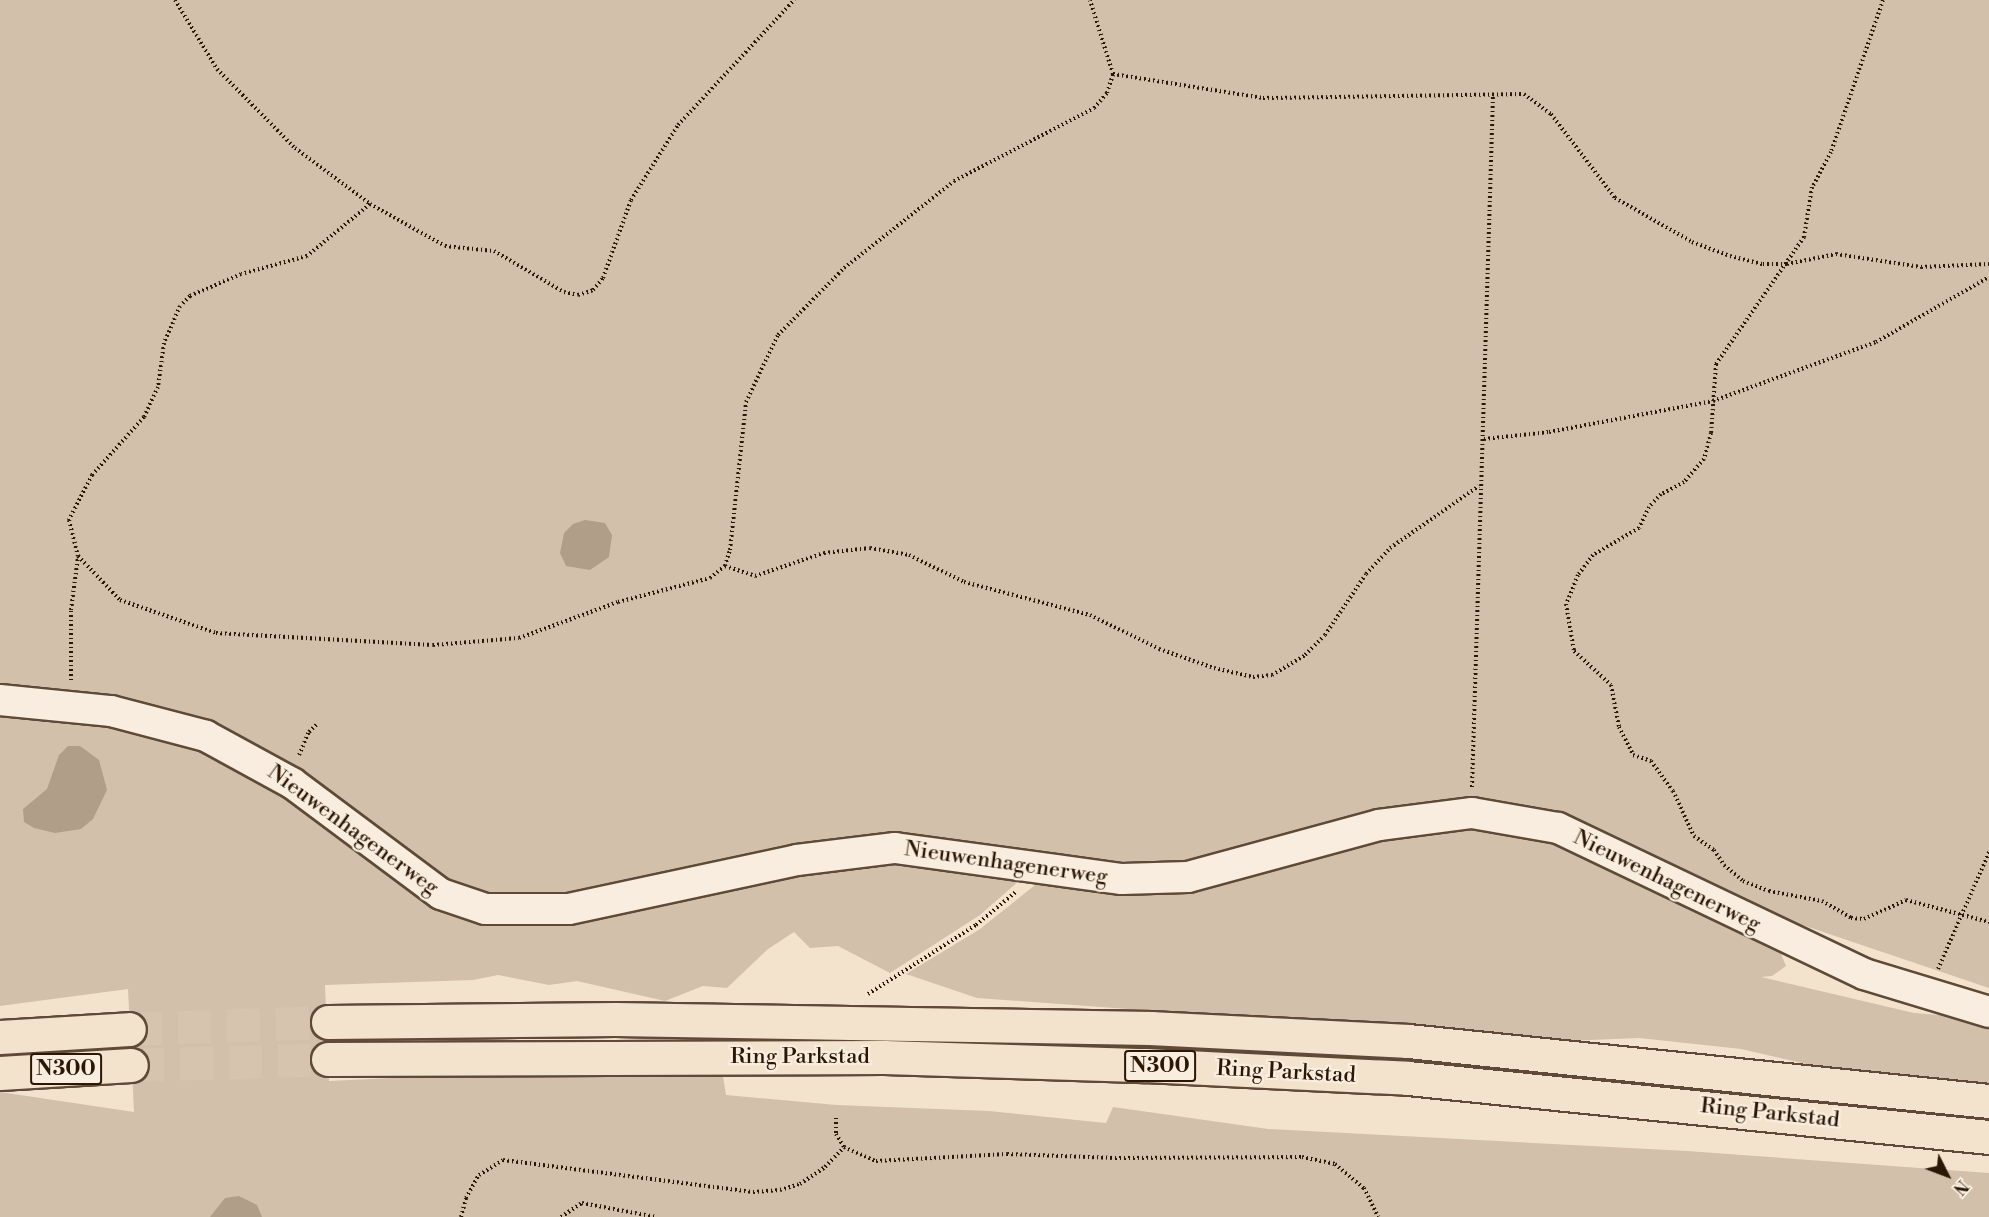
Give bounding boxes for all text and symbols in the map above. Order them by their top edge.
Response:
street label: Nieuwenhagenerweg [262,759,444,901]
street label: Nieuwenhagenerweg [1569,824,1765,938]
street label: Nieuwenhagenerweg [903,836,1109,890]
street label: Ring Parkstad [730,1044,870,1070]
road number: N300 [1124,1048,1196,1084]
road number: N300 [30,1051,102,1087]
street label: Ring Parkstad [1216,1055,1356,1089]
street label: Ring Parkstad [1699,1093,1841,1133]
north arrow [1917,1145,1977,1205]
text: N [1949,1176,1972,1198]

